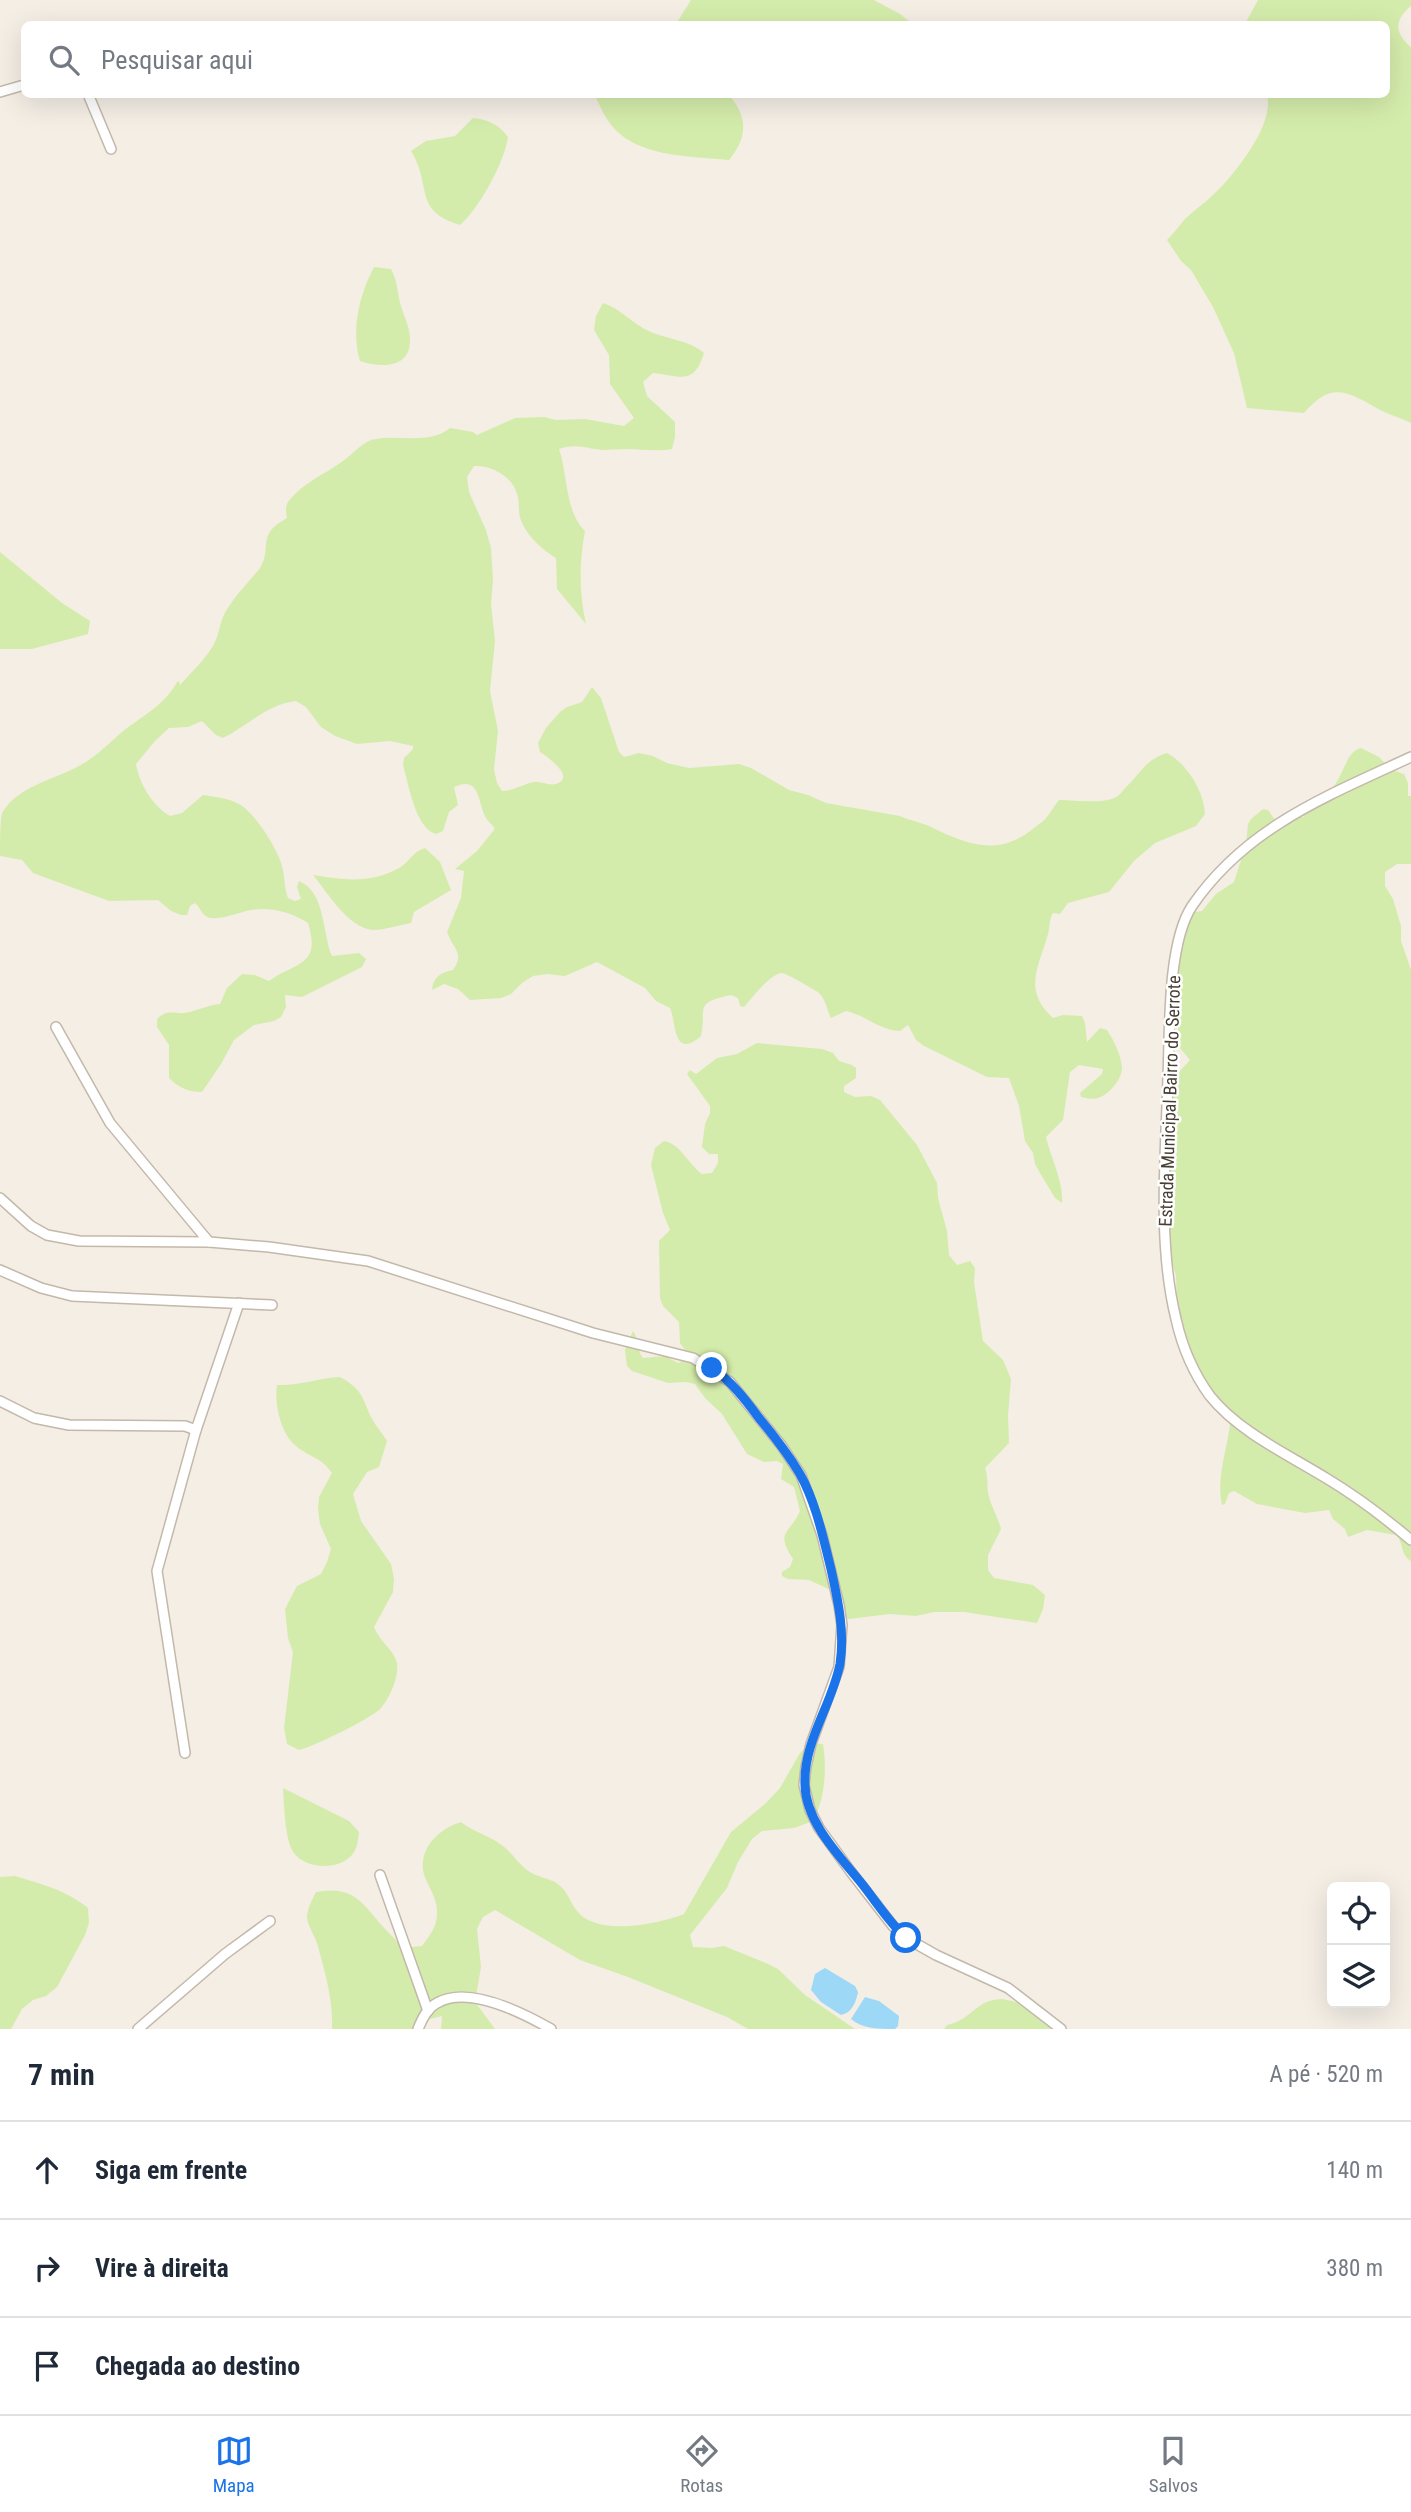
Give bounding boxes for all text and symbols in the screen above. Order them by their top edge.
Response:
search box [21,21,1390,98]
icon: search [45,41,83,79]
text: Pesquisar aqui [101,45,253,75]
street label: Estrada Municipal Bairro do Serrote [1155,975,1184,1227]
route end [696,1352,727,1383]
map controls [1327,1882,1390,2008]
button: locate [1327,1882,1390,1945]
route start [890,1922,921,1953]
button: layers [1327,1945,1390,2008]
text: 7 min [28,2057,95,2092]
text: A pé · 520 m [1270,2061,1383,2088]
icon: ahead [28,2151,66,2189]
text: Siga em frente [95,2155,247,2185]
text: 140 m [1326,2157,1383,2184]
icon: right [28,2249,66,2287]
text: Vire à direita [95,2253,229,2283]
text: 380 m [1326,2255,1383,2282]
icon: arrive [28,2347,66,2385]
text: Chegada ao destino [95,2351,300,2381]
tab: Mapa [213,2432,255,2497]
tab: Rotas [680,2432,723,2497]
tab: Salvos [1149,2432,1198,2497]

